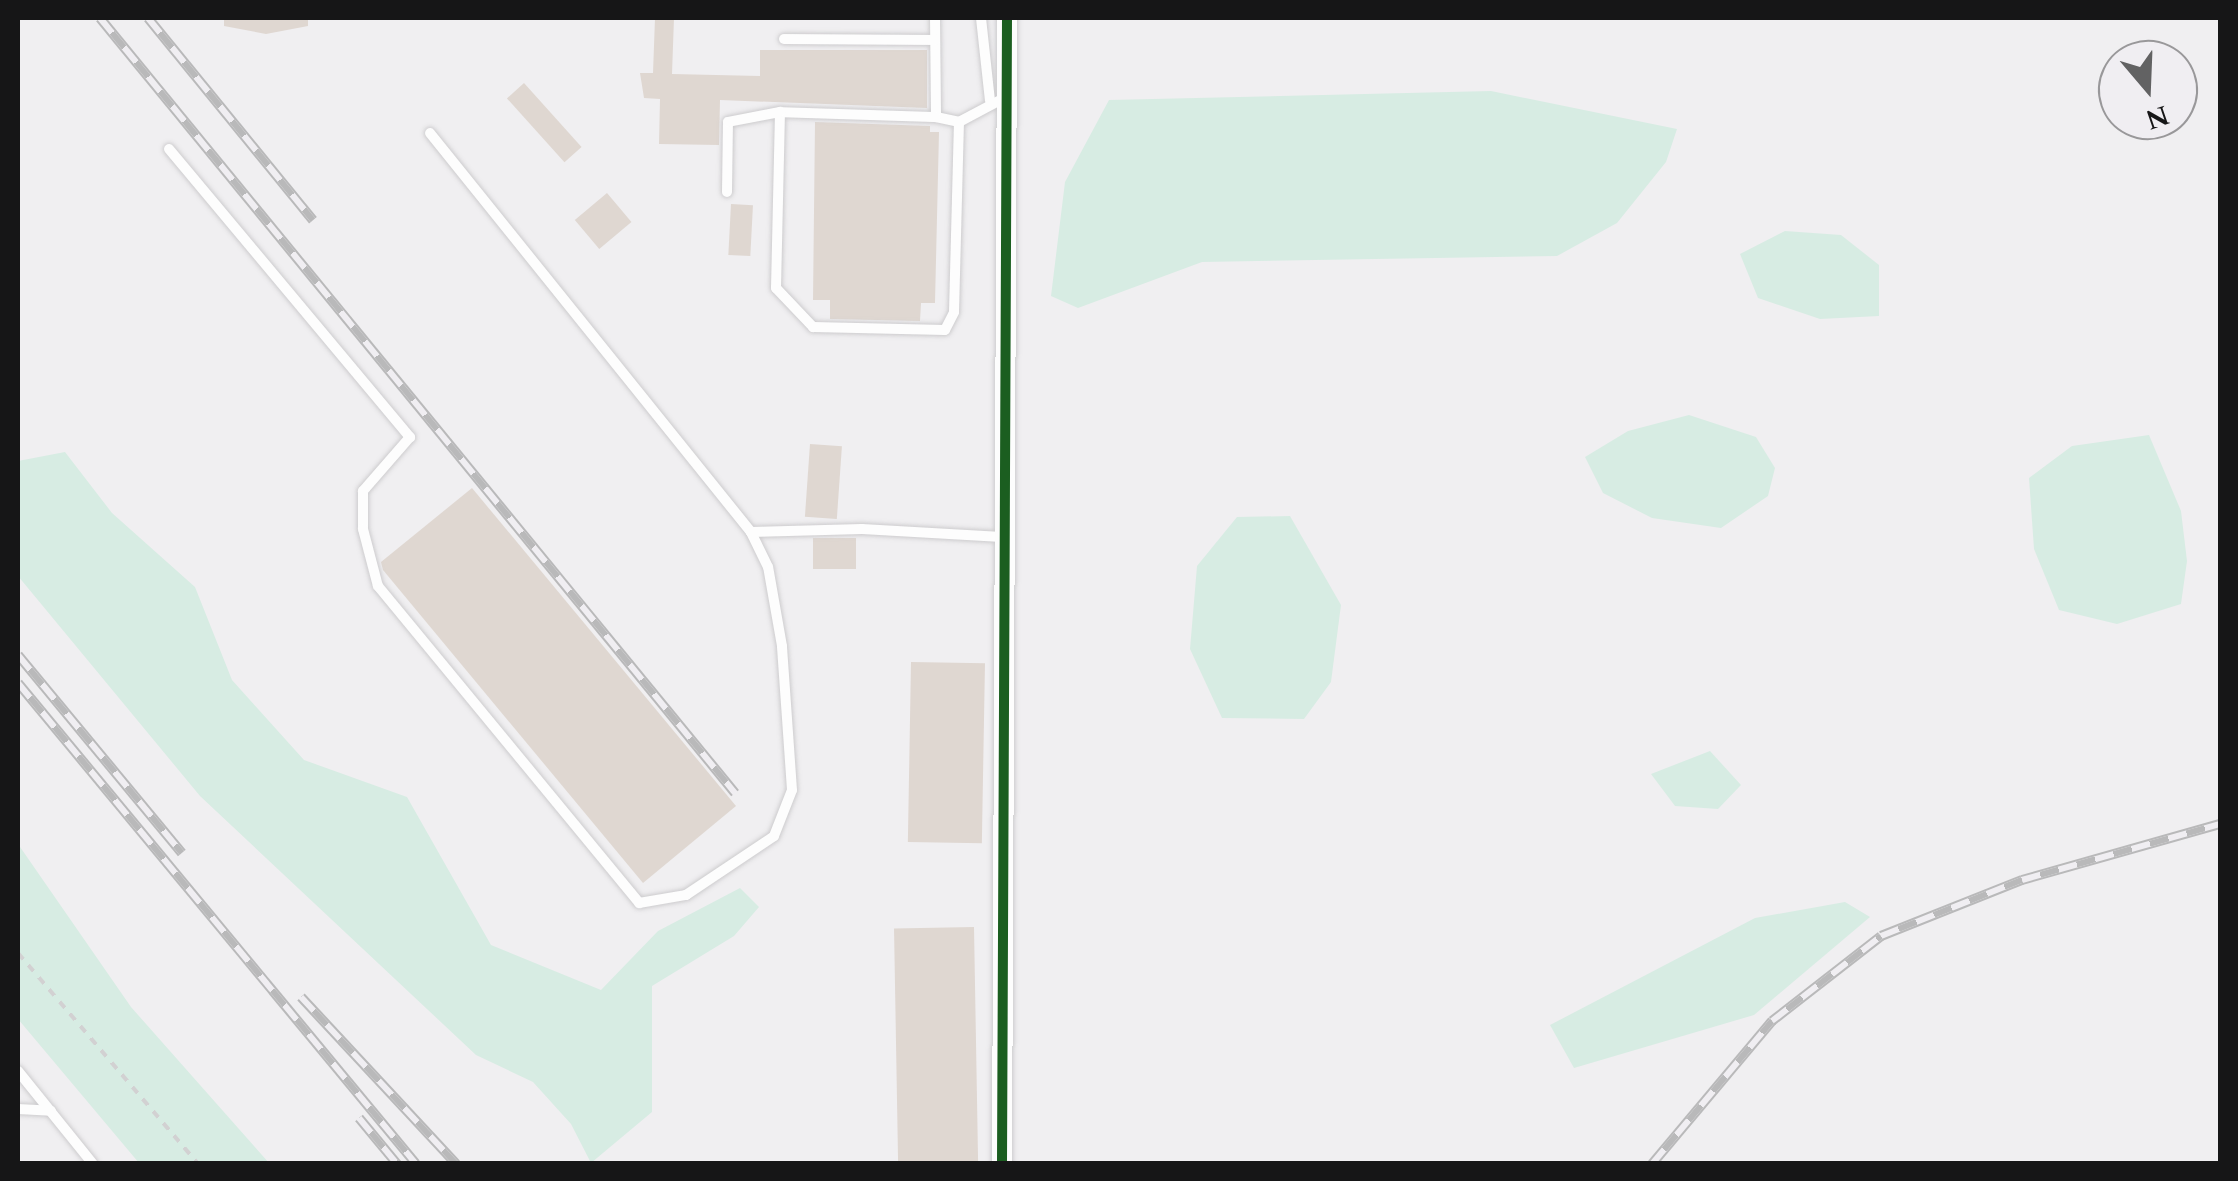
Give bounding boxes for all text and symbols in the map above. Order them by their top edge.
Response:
north arrow [2098,40,2198,140]
text: N [2139,93,2175,141]

